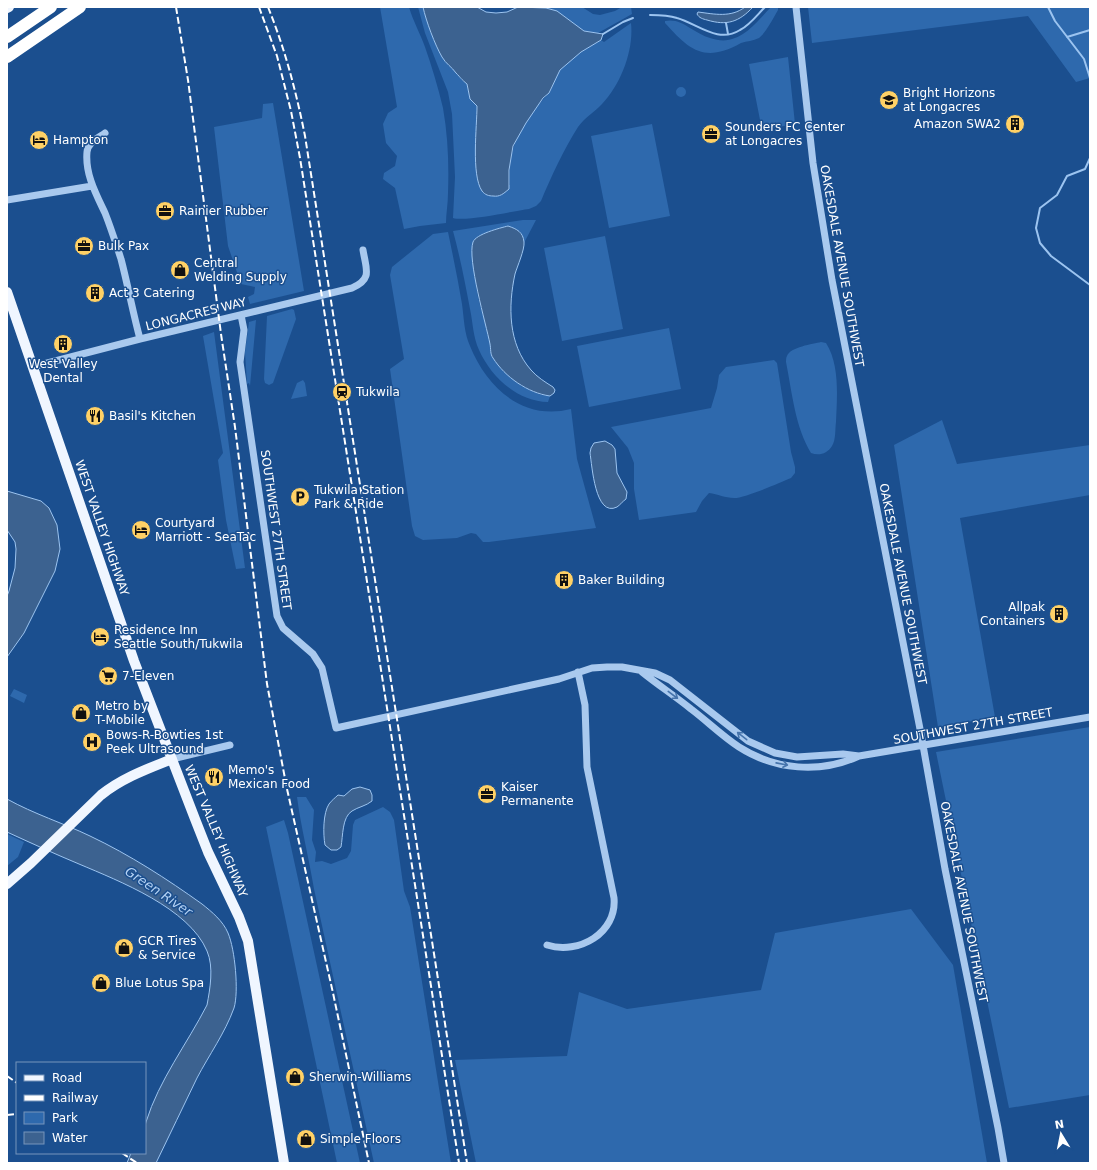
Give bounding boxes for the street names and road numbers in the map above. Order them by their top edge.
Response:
street label: OAKESDALE AVENUE SOUTHWEST [817,164,867,369]
street label: LONGACRES WAY [144,295,249,333]
street label: SOUTHWEST 27TH STREET [258,449,294,612]
street label: WEST VALLEY HIGHWAY [72,458,132,598]
street label: OAKESDALE AVENUE SOUTHWEST [877,482,930,687]
street label: SOUTHWEST 27TH STREET [892,705,1054,747]
street label: WEST VALLEY HIGHWAY [182,763,251,900]
street label: OAKESDALE AVENUE SOUTHWEST [938,800,991,1005]

